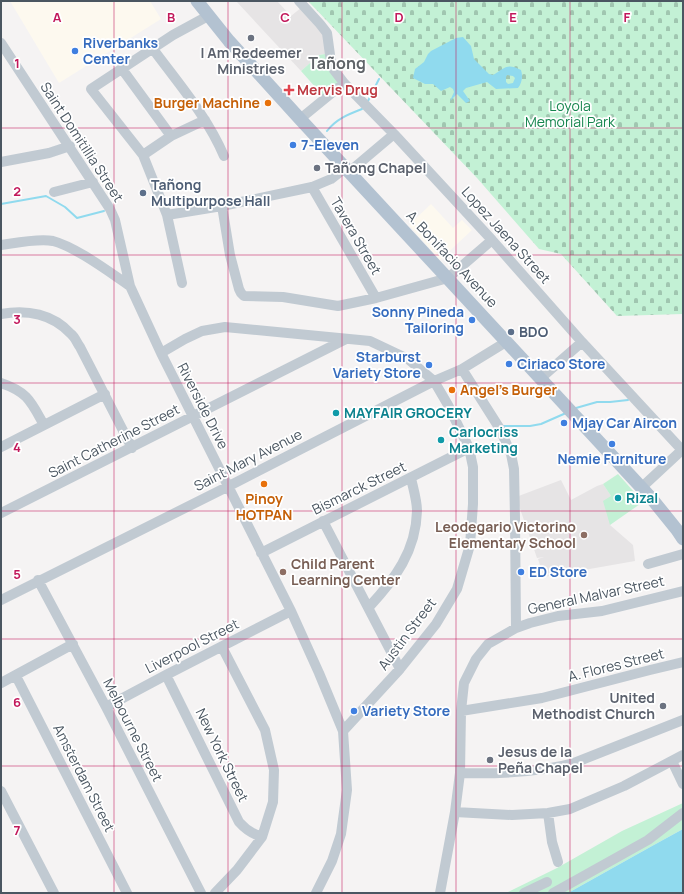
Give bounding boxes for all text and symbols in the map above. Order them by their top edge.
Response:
text: A [53,8,62,26]
text: B [167,8,175,26]
text: C [280,8,290,26]
text: D [394,8,404,26]
text: E [509,8,517,26]
text: F [624,8,631,26]
place label: Riverbanks Center [83,33,158,68]
marker: I Am Redeemer Ministries [246,33,256,43]
place label: I Am Redeemer Ministries [201,43,302,78]
marker: Riverbanks Center [70,46,80,56]
district label: Tañong [308,52,366,74]
text: 1 [14,54,20,72]
street label: Saint Domitillia Street [36,78,129,206]
place label: Mervis Drug [297,80,378,99]
marker: Mervis Drug [284,85,294,95]
place label: Burger Machine [154,93,260,112]
park label: Loyola Memorial Park [525,96,616,131]
marker: Burger Machine [263,98,273,108]
place label: 7-Eleven [301,135,359,154]
marker: 7-Eleven [288,140,298,150]
place label: Tañong Chapel [325,158,426,177]
marker: Tañong Chapel [312,163,322,173]
place label: Tañong Multipurpose Hall [151,175,271,210]
text: 2 [13,182,21,200]
street label: Lopez Jaena Street [458,182,555,288]
marker: Tañong Multipurpose Hall [138,188,148,198]
street label: Tavera Street [327,194,386,278]
street label: A. Bonifacio Avenue [402,206,502,311]
place label: Sonny Pineda Tailoring [372,302,464,337]
text: 3 [13,310,21,328]
marker: Sonny Pineda Tailoring [467,315,477,325]
place label: BDO [519,322,549,341]
marker: BDO [506,327,516,337]
place label: Starburst Variety Store [333,347,421,382]
place label: Ciriaco Store [517,354,606,373]
street label: Riverside Drive [174,359,233,452]
marker: Ciriaco Store [504,359,514,369]
marker: Starburst Variety Store [424,360,434,370]
place label: Angel's Burger [460,380,558,399]
marker: Angel's Burger [447,385,457,395]
street label: Saint Catherine Street [45,399,183,482]
place label: MAYFAIR GROCERY [344,403,472,422]
marker: MAYFAIR GROCERY [331,408,341,418]
place label: Mjay Car Aircon [572,413,677,432]
marker: Mjay Car Aircon [559,418,569,428]
place label: Carlocriss Marketing [449,422,519,457]
street label: Saint Mary Avenue [190,424,305,495]
marker: Carlocriss Marketing [436,435,446,445]
text: 4 [13,438,21,456]
marker: Nemie Furniture [607,439,617,449]
place label: Nemie Furniture [557,449,667,468]
street label: Bismarck Street [309,456,409,519]
marker: Pinoy HOTPAN [259,479,269,489]
place label: Rizal [626,488,658,507]
place label: Pinoy HOTPAN [236,489,292,524]
marker: Rizal [613,493,623,503]
place label: Leodegario Victorino Elementary School [435,517,576,552]
marker: Leodegario Victorino Elementary School [579,530,589,540]
place label: Child Parent Learning Center [291,554,401,589]
place label: ED Store [529,562,587,581]
text: 5 [13,565,21,583]
marker: Child Parent Learning Center [278,567,288,577]
marker: ED Store [516,567,526,577]
street label: General Malvar Street [526,571,666,618]
street label: Austin Street [373,593,440,674]
street label: Liverpool Street [142,614,242,677]
street label: A. Flores Street [566,643,666,686]
street label: Melbourne Street [99,675,168,785]
place label: United Methodist Church [532,688,655,723]
text: 6 [13,693,21,711]
place label: Variety Store [362,701,450,720]
marker: United Methodist Church [658,701,668,711]
street label: New York Street [192,705,253,805]
marker: Variety Store [349,706,359,716]
street label: Amsterdam Street [49,721,120,835]
place label: Jesus de la Peña Chapel [498,742,583,777]
marker: Jesus de la Peña Chapel [485,755,495,765]
text: 7 [14,821,21,839]

